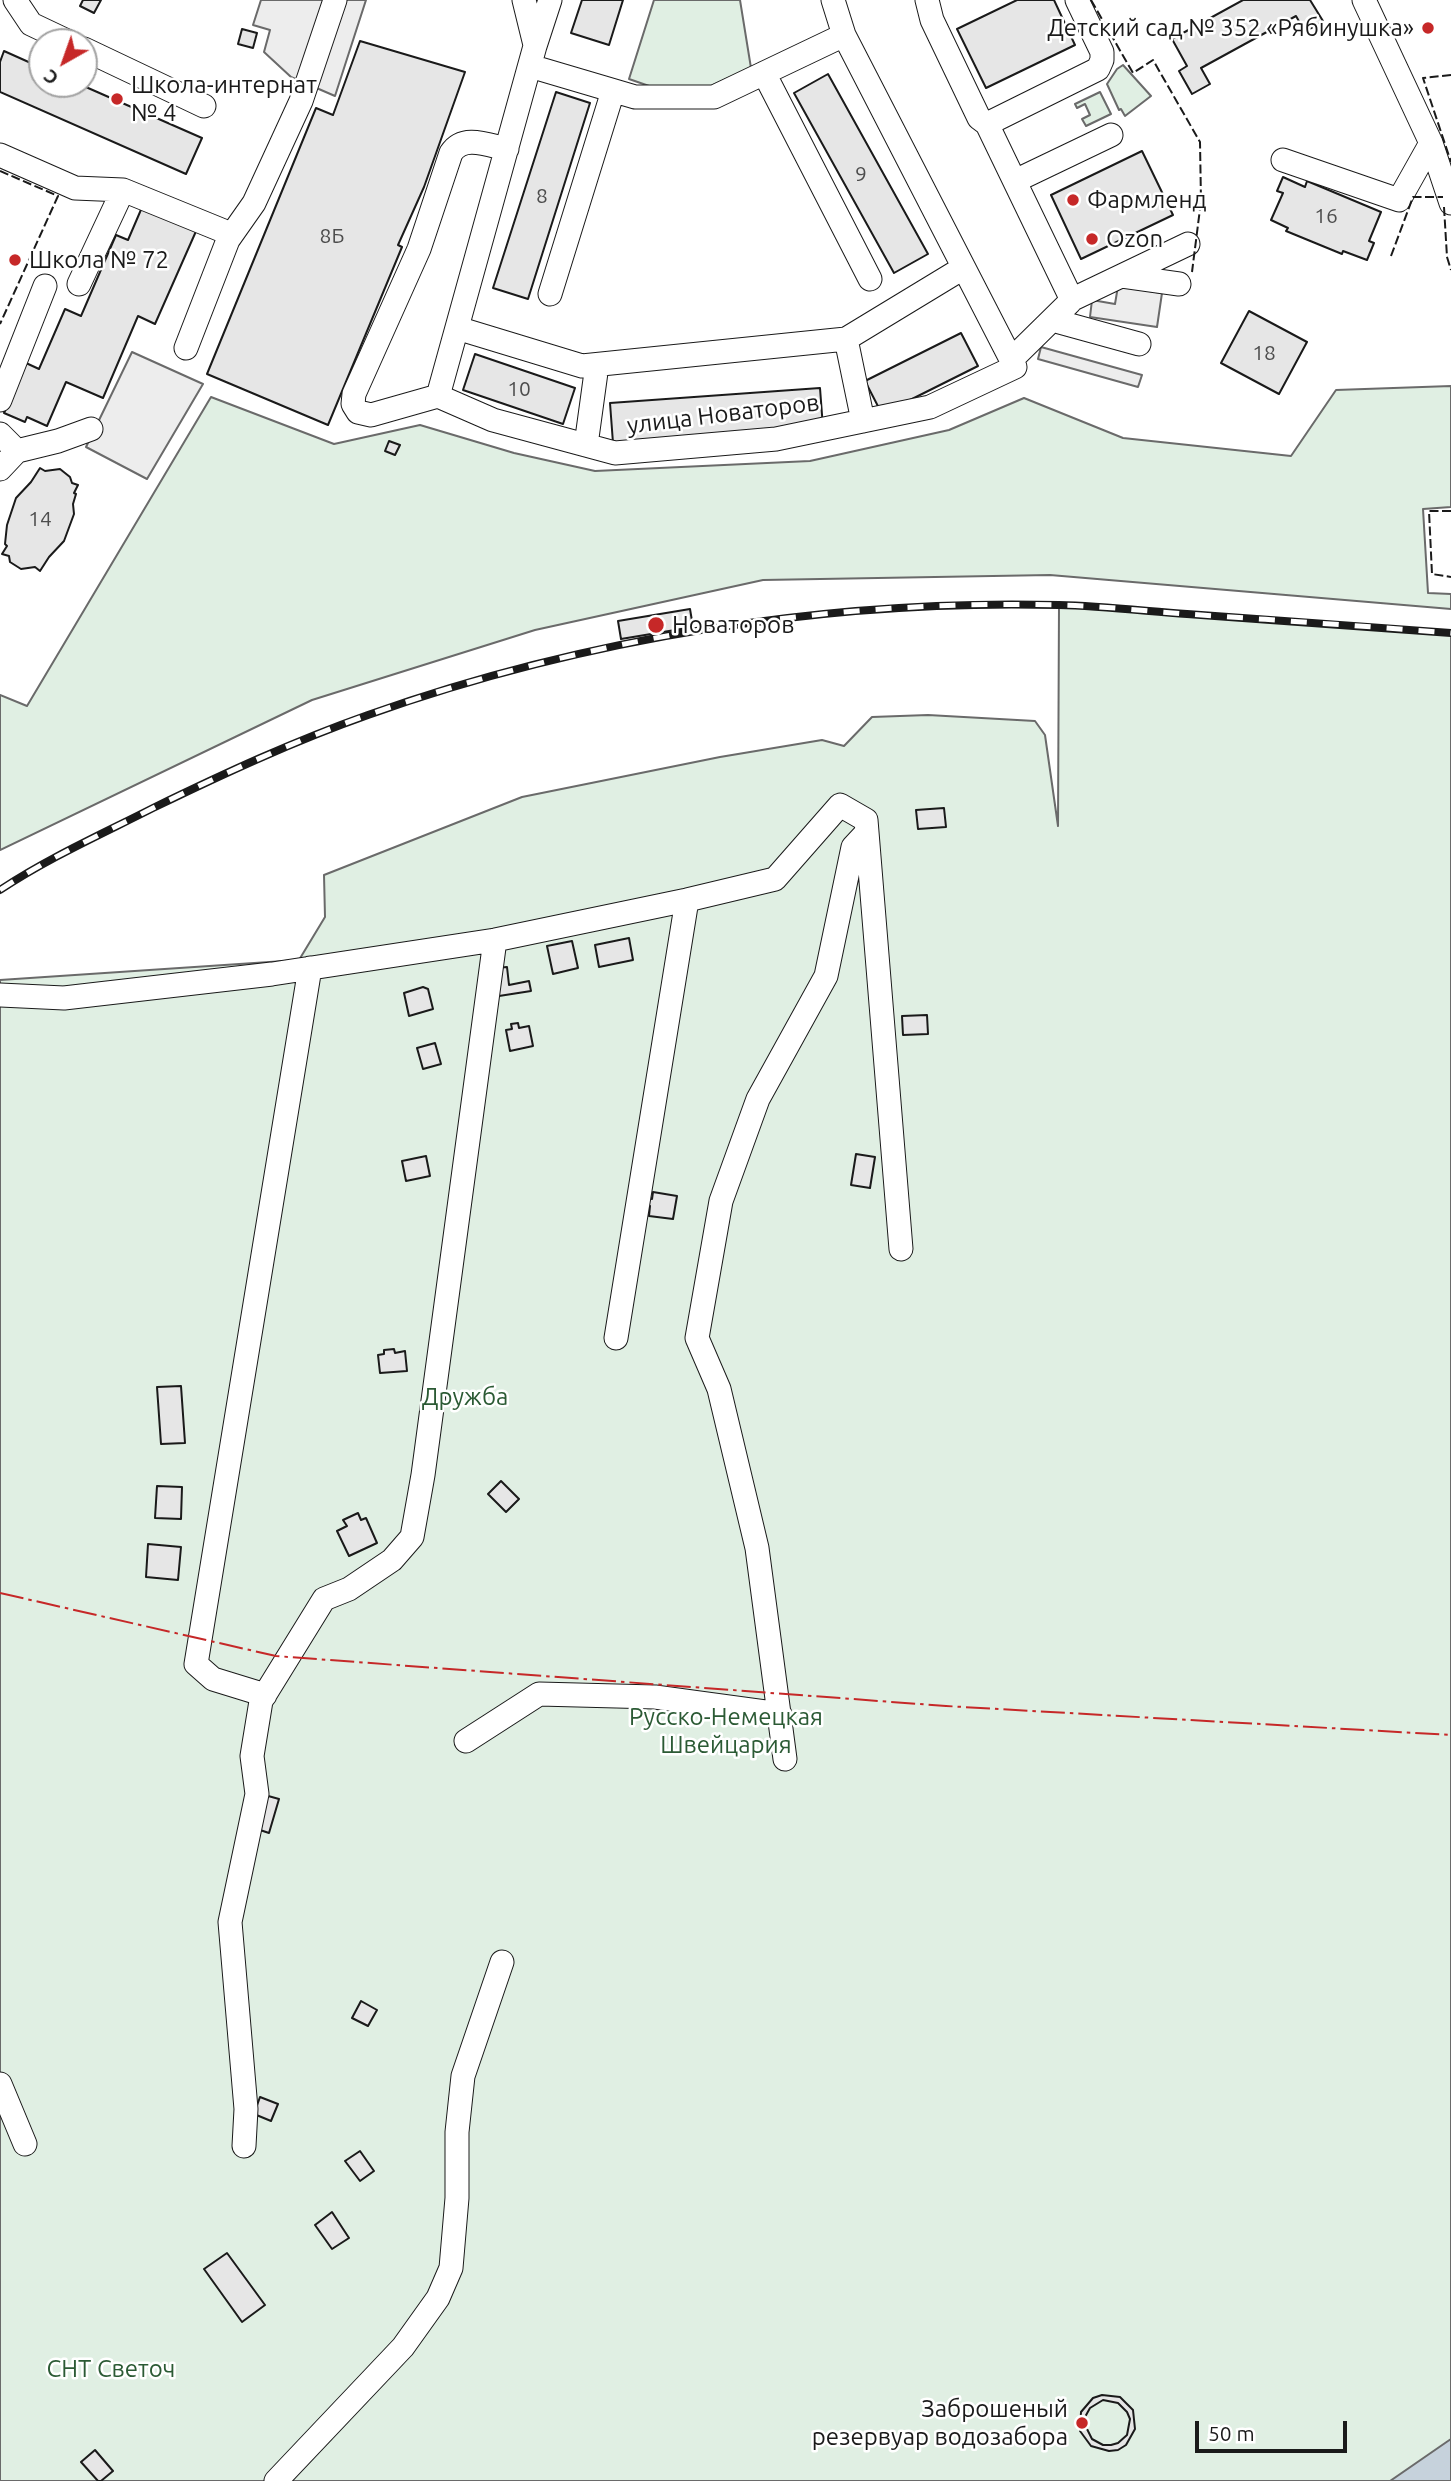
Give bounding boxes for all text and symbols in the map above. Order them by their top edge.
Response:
place label: Детский сад № 352 «Рябинушка» [1047,14,1414,42]
marker: Детский сад № 352 «Рябинушка» [1420,20,1436,36]
north arrow [28,28,98,98]
text: С [39,65,63,90]
place label: Школа-интернат № 4 [131,71,317,127]
marker: Школа-интернат № 4 [109,91,125,107]
house number: 9 [855,161,867,187]
house number: 8 [536,183,548,209]
place label: Фармленд [1087,186,1207,214]
marker: Фармленд [1065,192,1081,208]
house number: 16 [1314,203,1338,229]
house number: 8Б [320,223,344,249]
place label: Ozon [1106,225,1163,253]
marker: Ozon [1084,231,1100,247]
place label: Школа № 72 [29,246,169,274]
marker: Школа № 72 [7,252,23,268]
house number: 18 [1252,340,1276,366]
house number: 10 [507,376,531,402]
street label: улица Новаторов [625,388,821,440]
house number: 14 [28,506,52,532]
place label: Новаторов [672,611,794,639]
marker: Новаторов [646,615,666,635]
park label: Дружба [422,1383,508,1411]
park label: Русско-Немецкая Швейцария [629,1703,823,1759]
park label: СНТ Светоч [47,2355,175,2383]
place label: Заброшеный резервуар водозабора [812,2395,1068,2451]
scale bar [1199,2408,1351,2452]
marker: Заброшеный резервуар водозабора [1074,2415,1090,2431]
text: 50 m [1208,2421,1255,2445]

